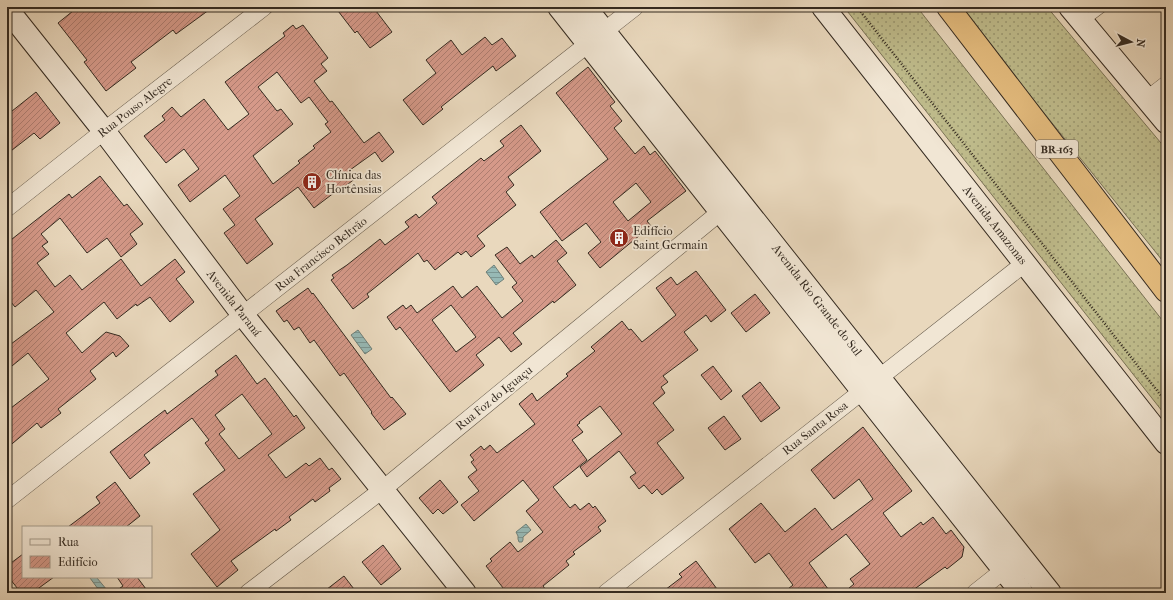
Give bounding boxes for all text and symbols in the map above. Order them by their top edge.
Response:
north arrow [1111,22,1151,62]
text: N [1133,38,1147,49]
street label: Rua Pouso Alegre [95,74,175,140]
road number: BR-163 [1036,140,1078,158]
place label: Clínica das Hortênsias [326,168,382,196]
building icon: Clínica das Hortênsias [301,171,323,193]
street label: Avenida Amazonas [959,182,1030,268]
street label: Rua Francisco Beltrão [272,214,370,294]
place label: Edifício Saint Germain [633,224,708,252]
building icon: Edifício Saint Germain [608,227,630,249]
street label: Avenida Rio Grande do Sul [768,241,865,359]
street label: Avenida Paraná [203,266,264,339]
street label: Rua Foz do Iguaçu [453,363,536,434]
street label: Rua Santa Rosa [780,398,851,458]
legend [22,526,152,578]
text: Rua [58,535,79,549]
text: Edifício [58,555,98,569]

